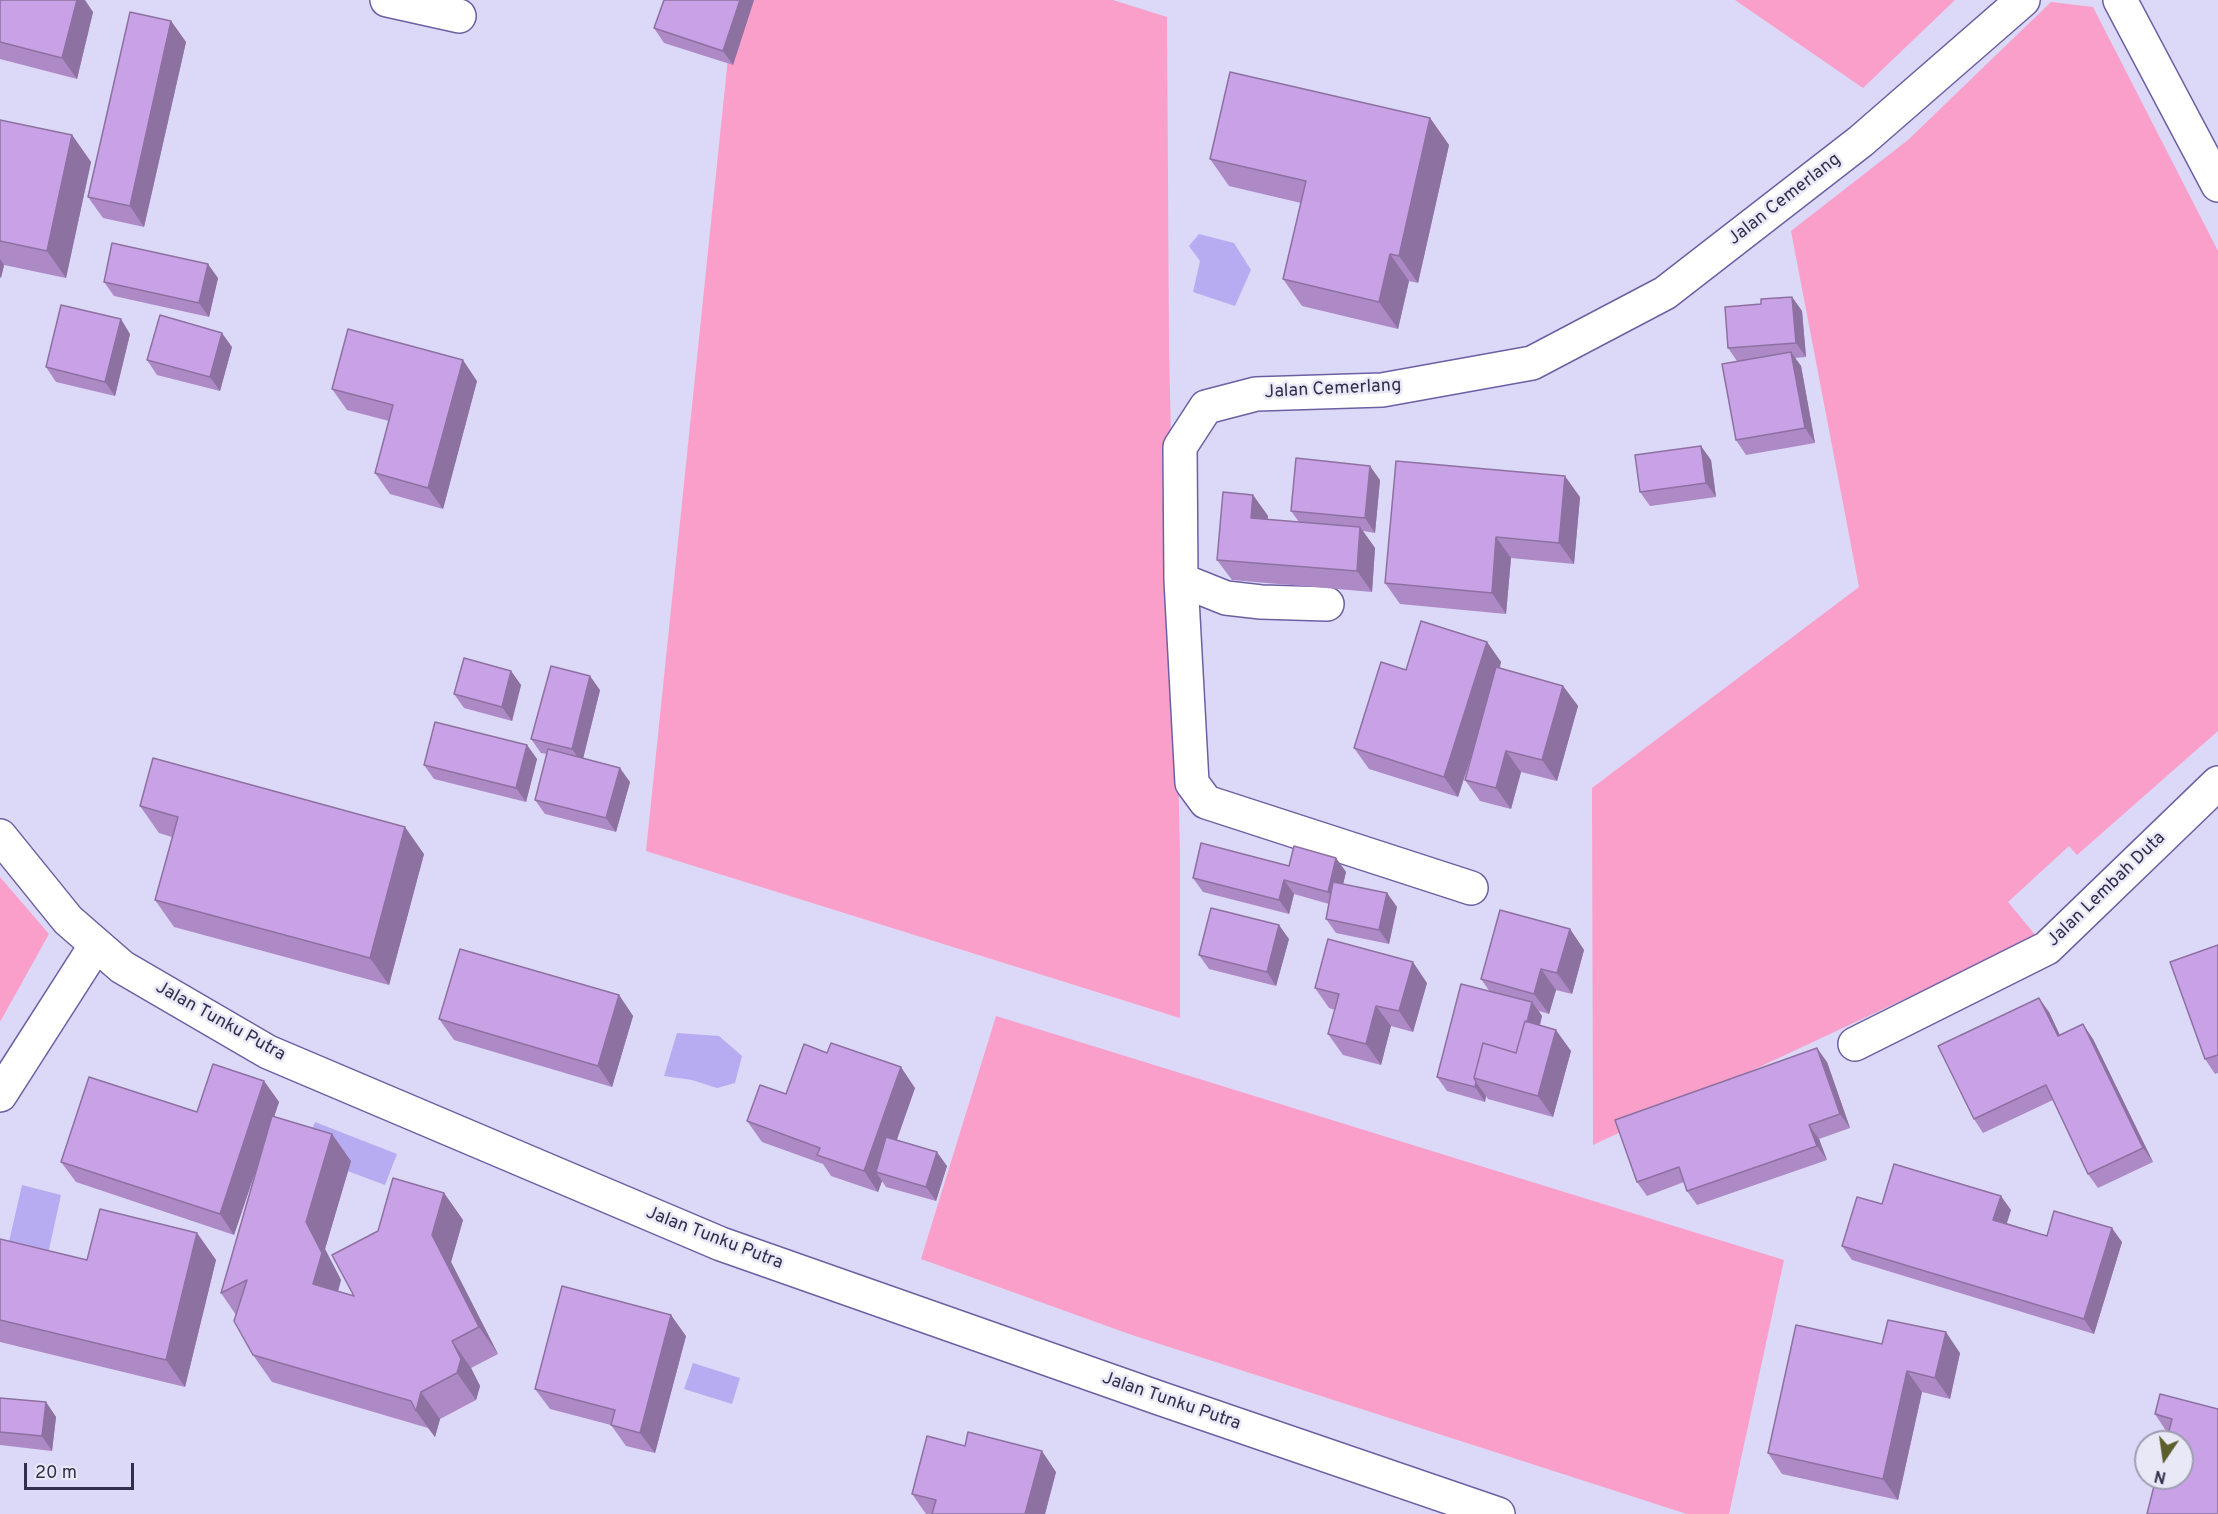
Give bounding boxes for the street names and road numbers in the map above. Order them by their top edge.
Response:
street label: Jalan Cemerlang [1724,149,1846,251]
street label: Jalan Cemerlang [1264,376,1402,404]
street label: Jalan Lembah Duta [2043,828,2171,952]
street label: Jalan Tunku Putra [151,977,289,1067]
street label: Jalan Tunku Putra [642,1203,786,1275]
street label: Jalan Tunku Putra [1099,1368,1243,1436]

